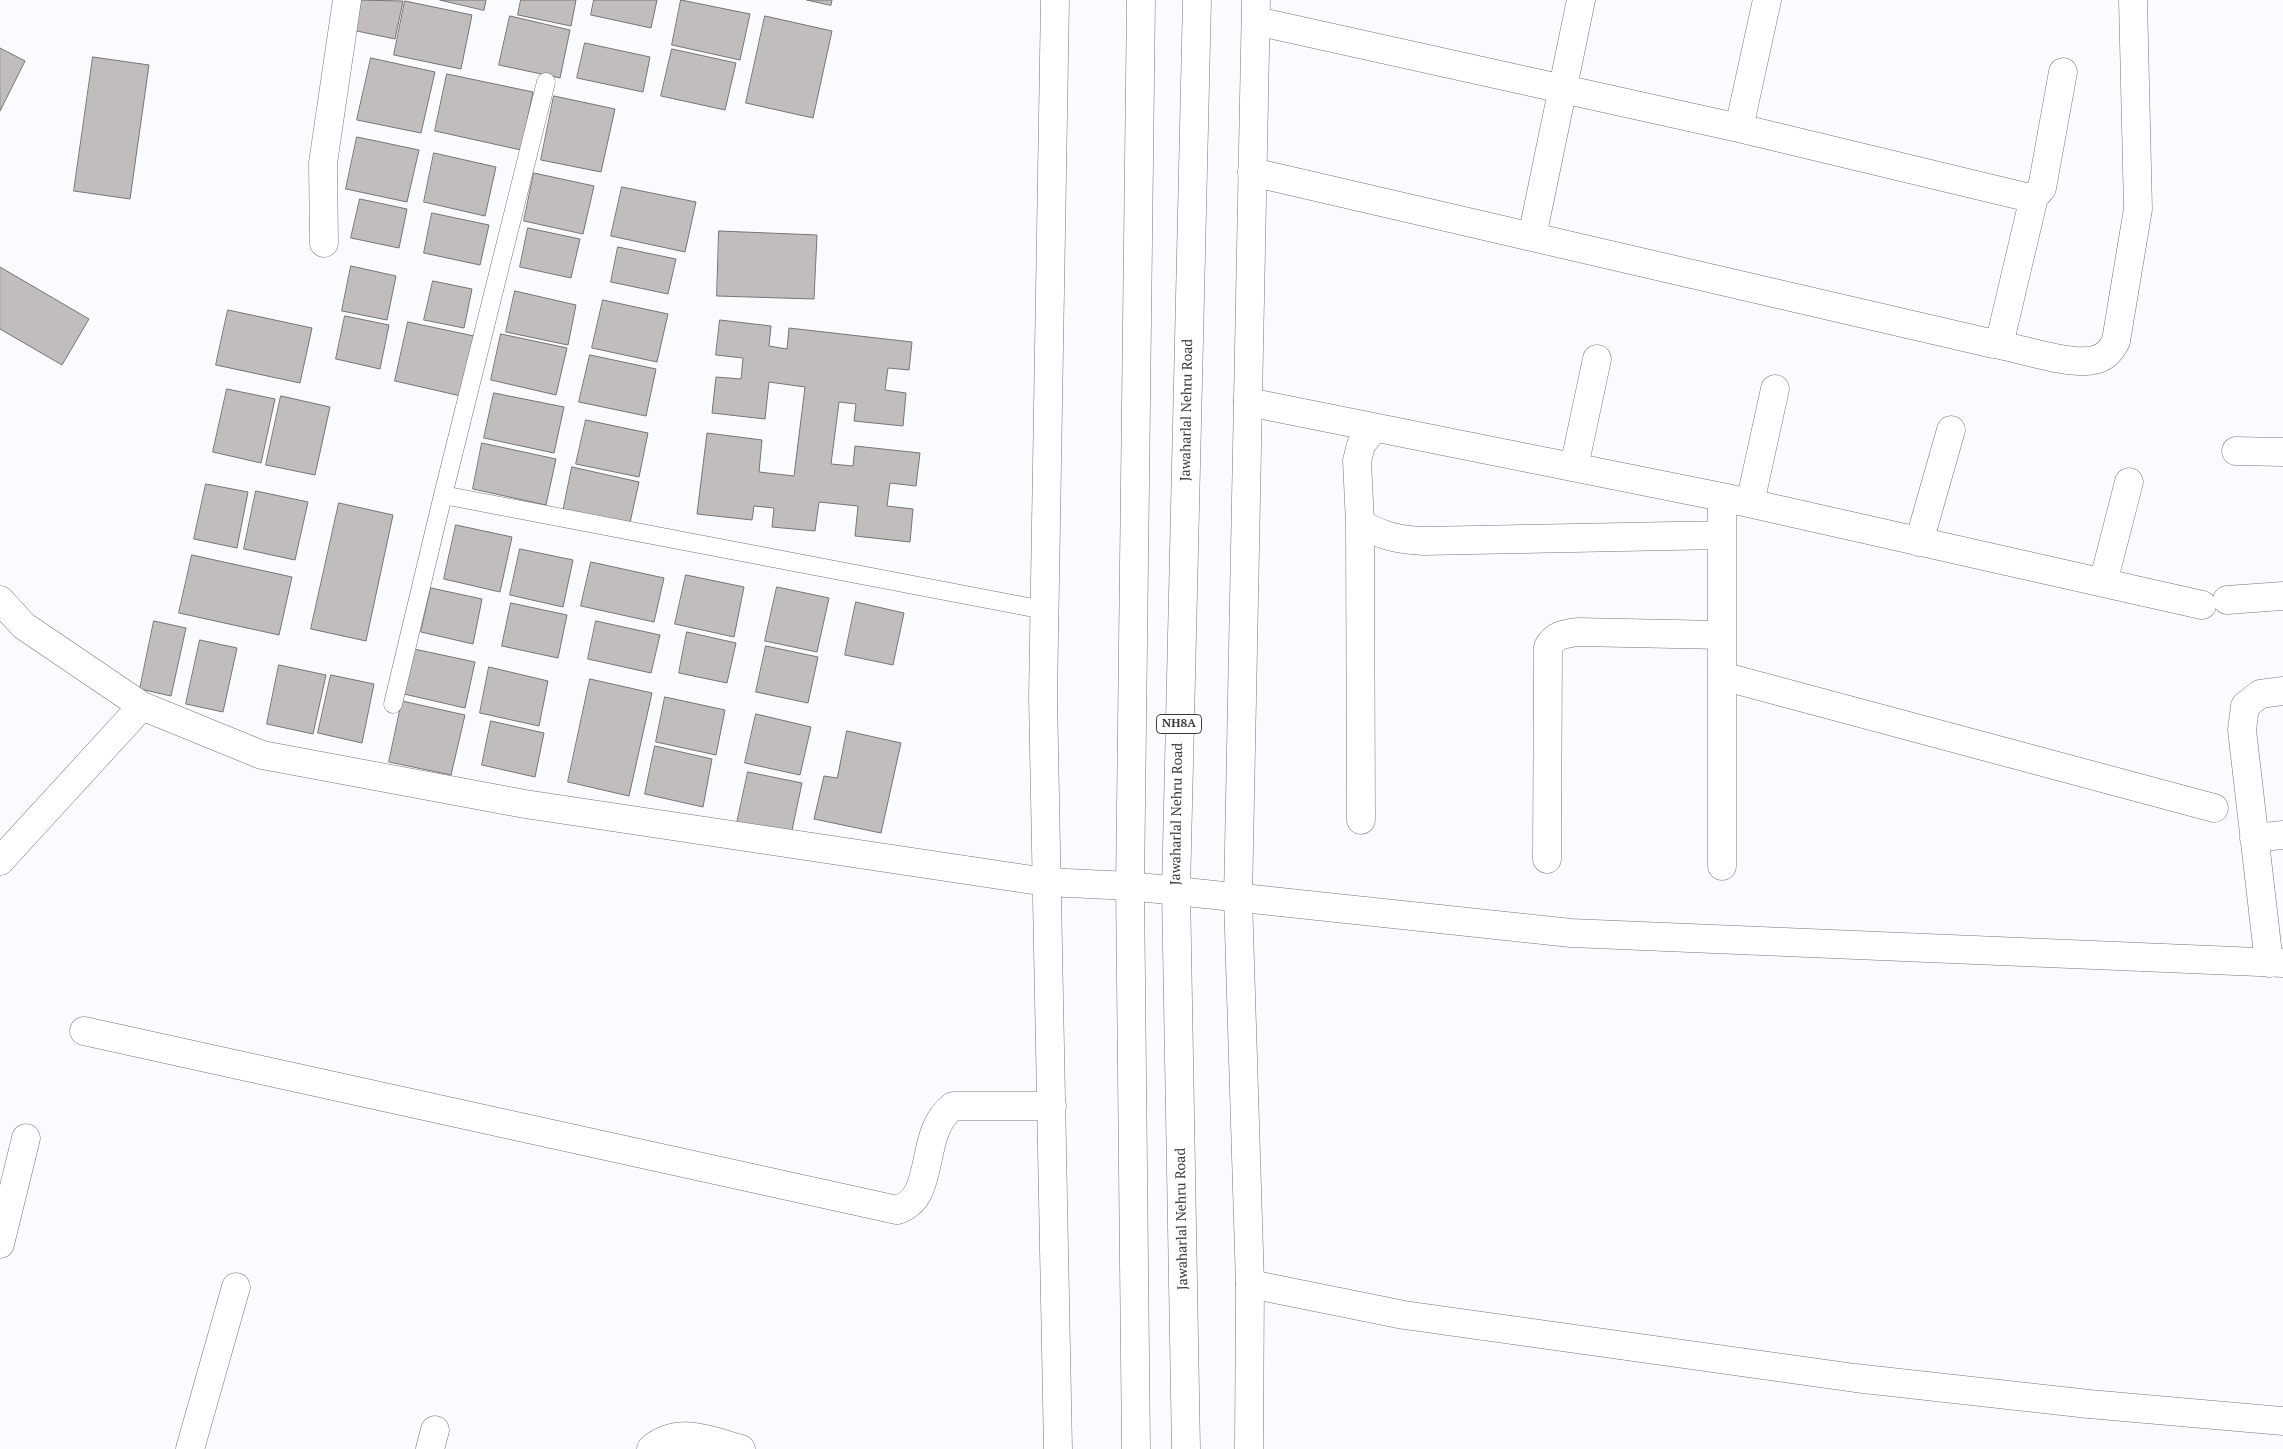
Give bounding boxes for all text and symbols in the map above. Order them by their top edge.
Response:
street label: Jawaharlal Nehru Road [1177,339,1197,481]
road number: NH8A [1156,714,1202,734]
street label: Jawaharlal Nehru Road [1167,743,1187,885]
street label: Jawaharlal Nehru Road [1172,1148,1192,1290]

